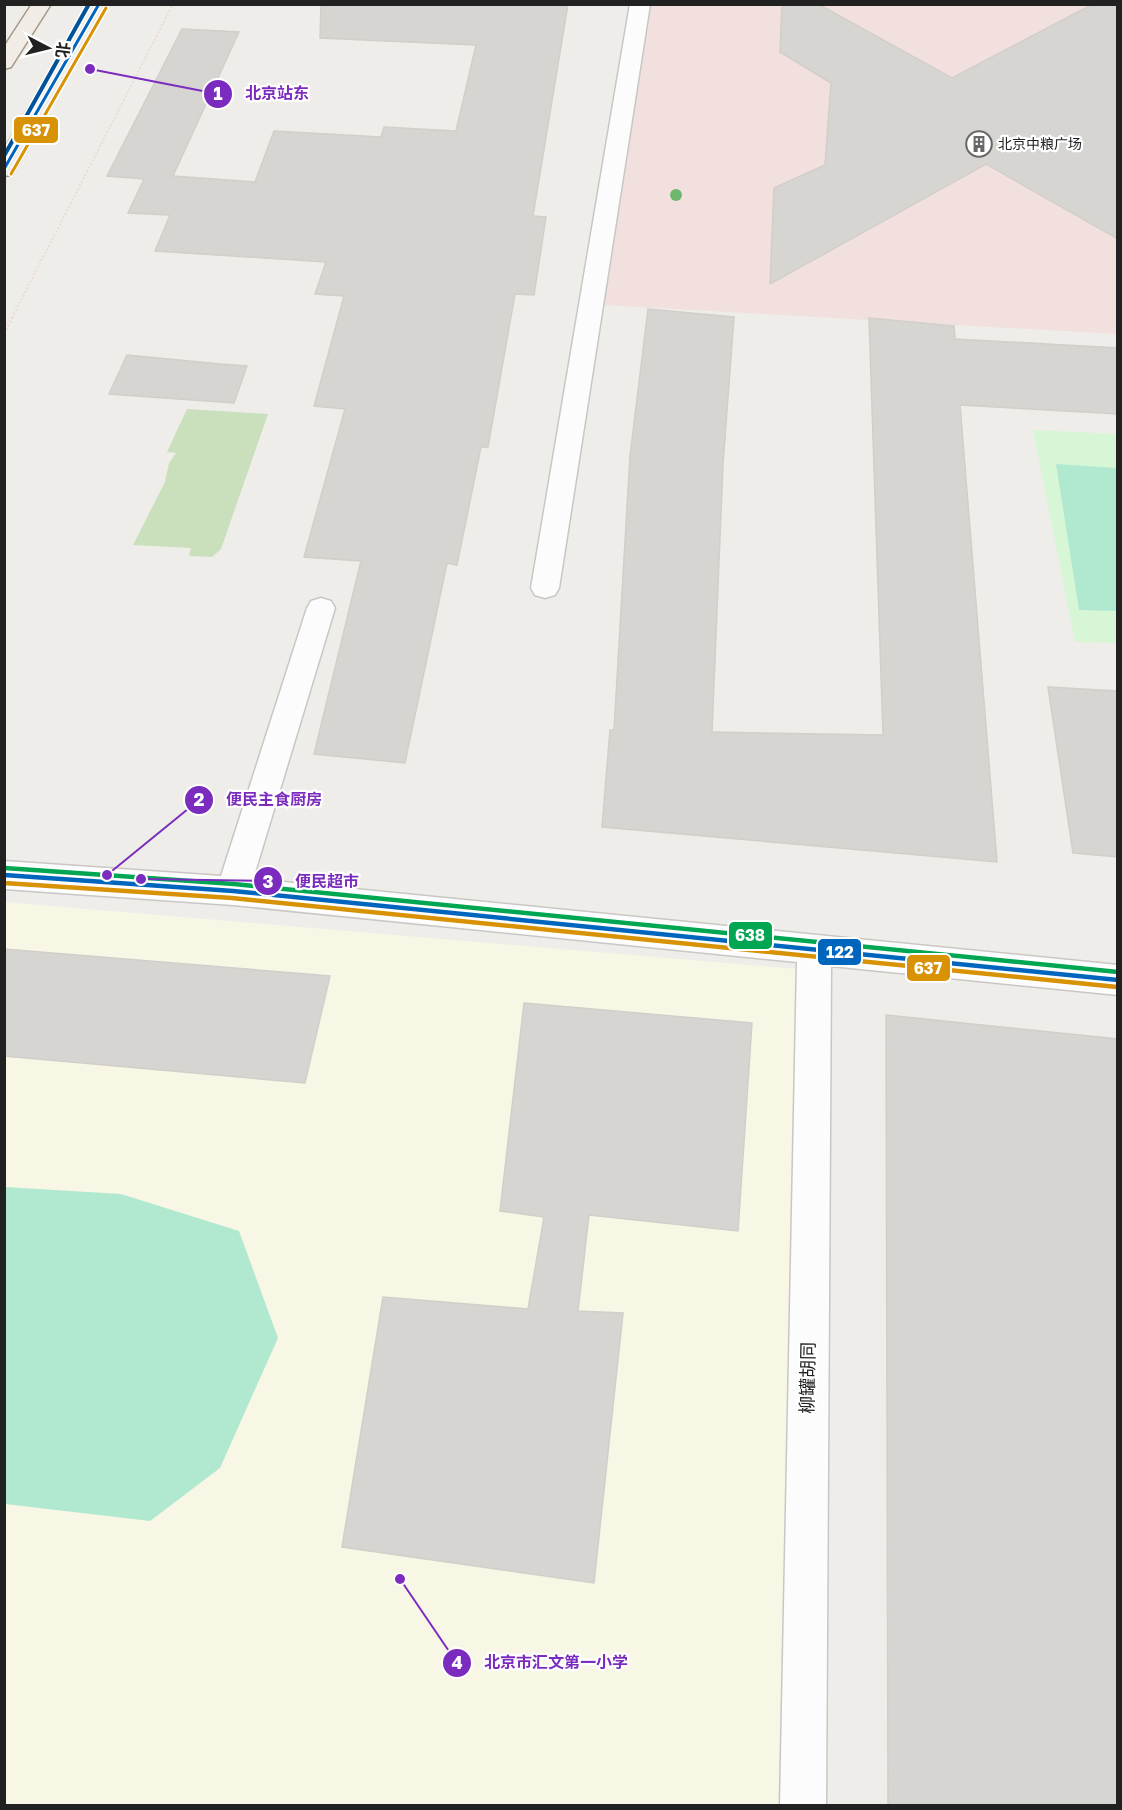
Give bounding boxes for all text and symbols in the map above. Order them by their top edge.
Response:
north arrow [18,18,78,78]
text: 北 [52,41,74,59]
callout: 北京站东 [203,77,321,111]
text: 1 [213,82,223,104]
text: 北京站东 [245,83,309,103]
line badge: 637 [13,116,59,144]
text: 637 [22,120,51,140]
building icon: 北京中粮广场 [964,129,994,159]
place label: 北京中粮广场 [998,135,1082,152]
callout: 便民主食厨房 [184,783,334,817]
text: 2 [194,788,205,810]
text: 便民主食厨房 [226,789,322,809]
callout: 便民超市 [253,864,371,898]
text: 3 [263,870,274,892]
text: 便民超市 [295,871,359,891]
line badge: 638 [728,921,773,950]
text: 638 [735,925,765,945]
line badge: 122 [817,938,862,966]
text: 122 [826,942,854,962]
line badge: 637 [906,954,951,982]
text: 637 [914,958,943,978]
street label: 柳罐胡同 [795,1342,819,1414]
callout: 北京市汇文第一小学 [442,1646,640,1680]
text: 4 [451,1651,463,1673]
text: 北京市汇文第一小学 [484,1652,628,1672]

